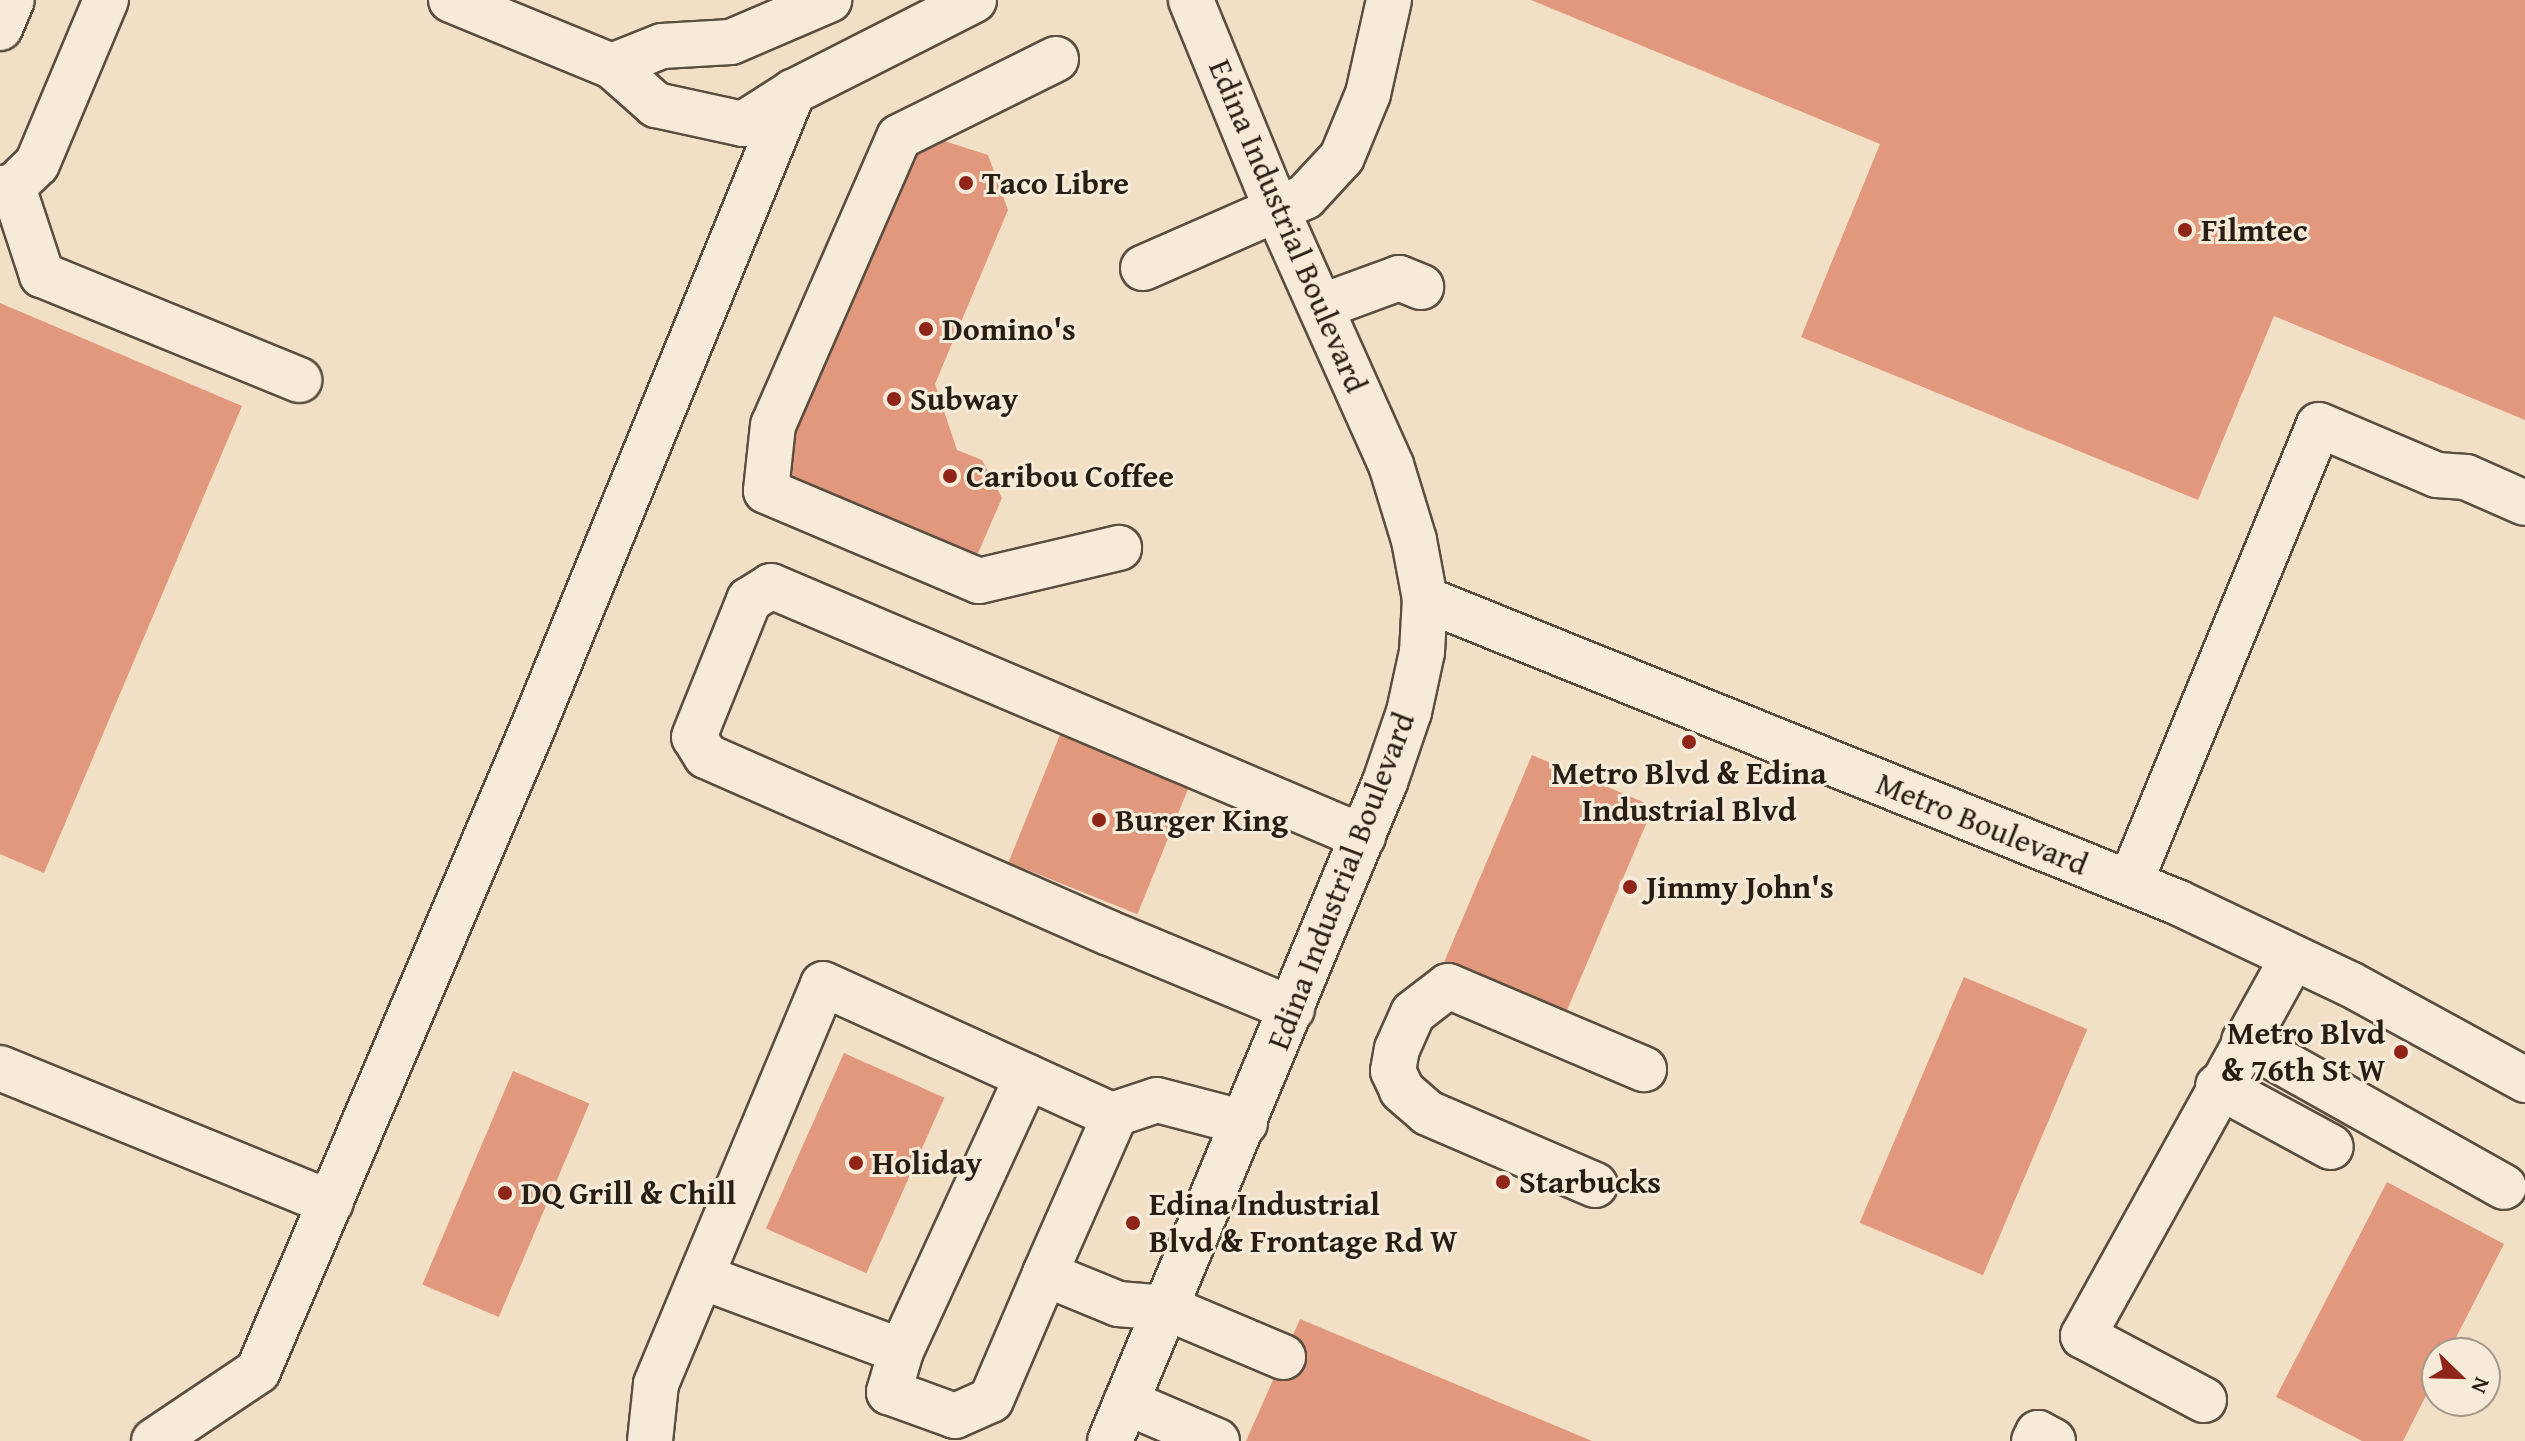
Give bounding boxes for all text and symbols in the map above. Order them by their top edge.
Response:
street label: Edina Industrial Boulevard [1200,54,1376,398]
place label: Taco Libre [982,164,1129,202]
marker: Taco Libre [957,174,975,192]
place label: Filmtec [2201,211,2307,249]
marker: Filmtec [2176,221,2194,239]
place label: Domino's [942,310,1076,348]
marker: Domino's [917,320,935,338]
place label: Subway [910,380,1018,418]
marker: Subway [885,390,903,408]
place label: Caribou Coffee [966,457,1174,495]
marker: Caribou Coffee [941,467,959,485]
street label: Edina Industrial Boulevard [1259,707,1423,1055]
marker: Metro Blvd & Edina Industrial Blvd [1680,733,1698,751]
place label: Metro Blvd & Edina Industrial Blvd [1551,755,1827,830]
street label: Metro Boulevard [1871,764,2093,884]
place label: Burger King [1115,801,1288,839]
marker: Burger King [1090,811,1108,829]
place label: Jimmy John's [1646,868,1834,906]
marker: Jimmy John's [1621,878,1639,896]
place label: Metro Blvd & 76th St W [2221,1015,2385,1090]
marker: Metro Blvd & 76th St W [2392,1043,2410,1061]
place label: Holiday [872,1144,982,1182]
marker: Holiday [847,1154,865,1172]
place label: Starbucks [1519,1163,1661,1201]
marker: Starbucks [1494,1173,1512,1191]
place label: DQ Grill & Chill [521,1174,736,1212]
marker: DQ Grill & Chill [496,1184,514,1202]
place label: Edina Industrial Blvd & Frontage Rd W [1149,1186,1457,1261]
marker: Edina Industrial Blvd & Frontage Rd W [1124,1214,1142,1232]
north arrow [2421,1337,2501,1417]
text: N [2464,1373,2499,1399]

